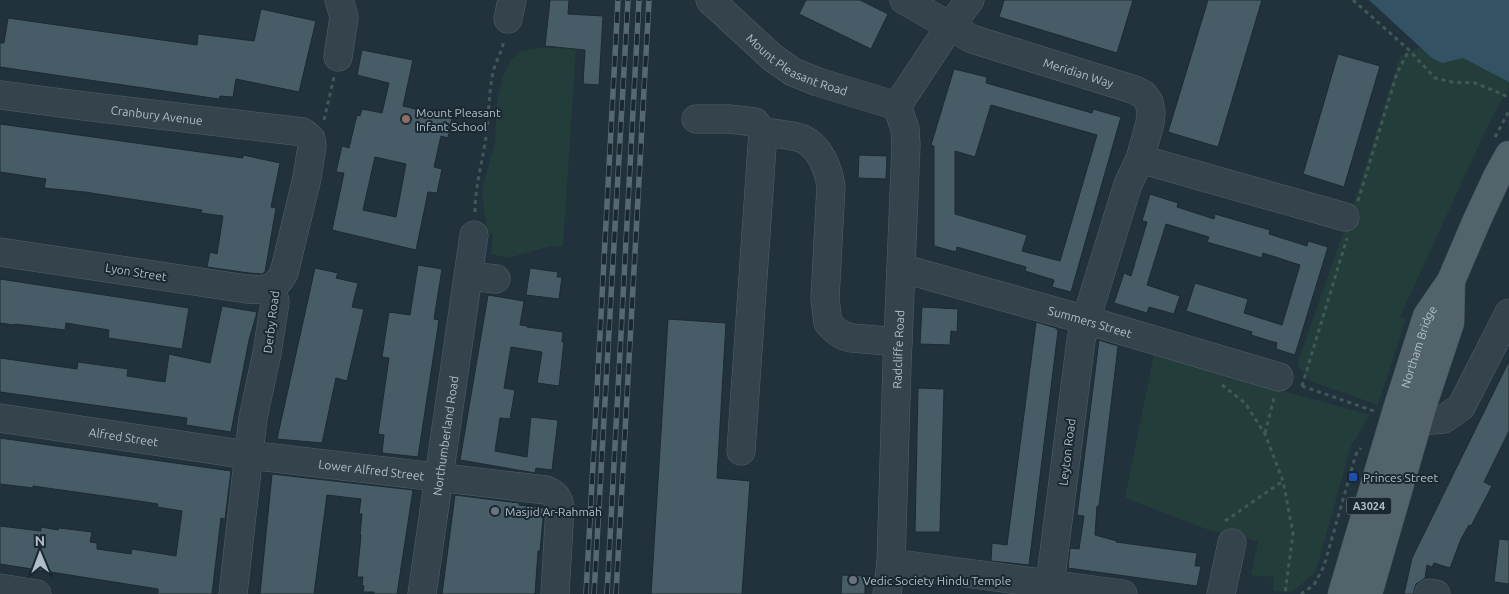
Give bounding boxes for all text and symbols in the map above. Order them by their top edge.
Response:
street label: Mount Pleasant Road [744,31,849,97]
street label: Meridian Way [1042,55,1116,90]
street label: Cranbury Avenue [110,103,204,127]
place label: Mount Pleasant Infant School [416,106,501,133]
marker: Mount Pleasant Infant School [400,113,412,125]
street label: Lyon Street [104,261,168,283]
street label: Derby Road [261,290,281,354]
street label: Summers Street [1047,303,1134,340]
street label: Northam Bridge [1398,303,1439,389]
street label: Radcliffe Road [890,310,906,389]
street label: Northumberland Road [430,375,460,496]
street label: Leyton Road [1056,418,1078,486]
street label: Alfred Street [88,425,160,448]
street label: Lower Alfred Street [318,457,425,482]
marker: Princes Street [1347,471,1359,483]
place label: Princes Street [1363,471,1438,484]
road number: A3024 [1346,498,1392,514]
marker: Masjid Ar-Rahmah [489,505,501,517]
place label: Masjid Ar-Rahmah [505,505,602,518]
north arrow [15,529,65,579]
text: N [34,533,45,549]
marker: Vedic Society Hindu Temple [847,574,859,586]
place label: Vedic Society Hindu Temple [863,574,1011,587]

